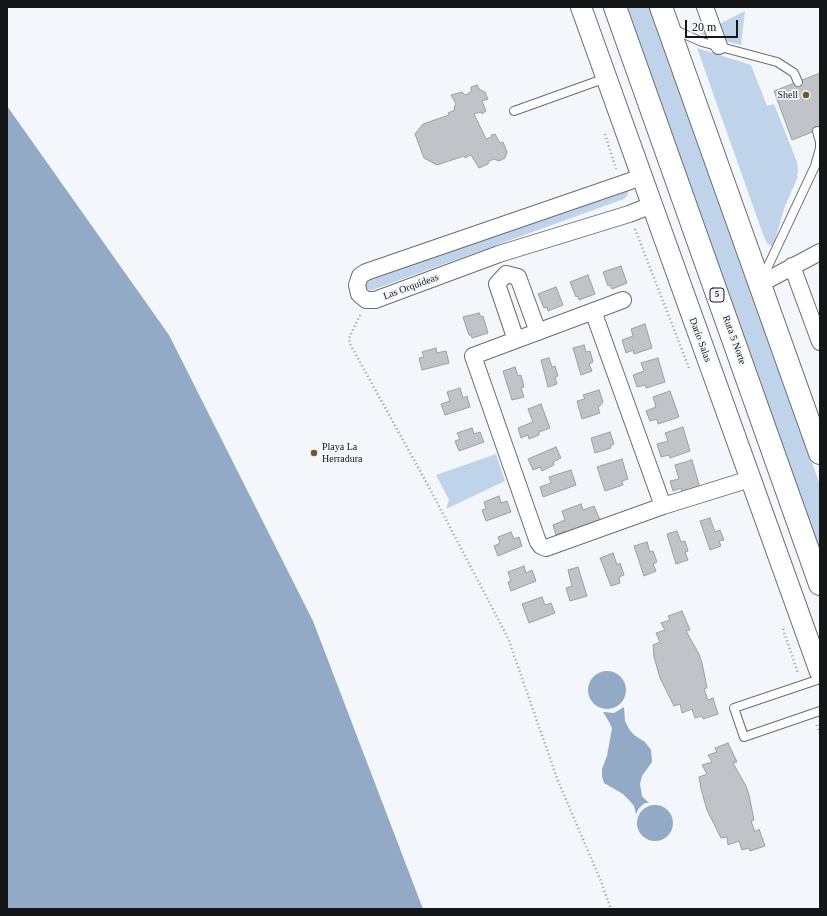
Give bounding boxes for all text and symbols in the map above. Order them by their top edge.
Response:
scale bar [687,12,740,38]
text: 20 m [692,20,716,34]
place label: Shell [777,89,798,101]
marker: Shell [801,90,811,100]
street label: Las Orquídeas [382,271,440,303]
road number: 5 [710,288,724,302]
street label: Ruta 5 Norte [720,314,748,366]
street label: Darío Salas [686,316,714,364]
place label: Playa La Herradura [322,441,363,464]
marker: Playa La Herradura [309,448,319,458]

